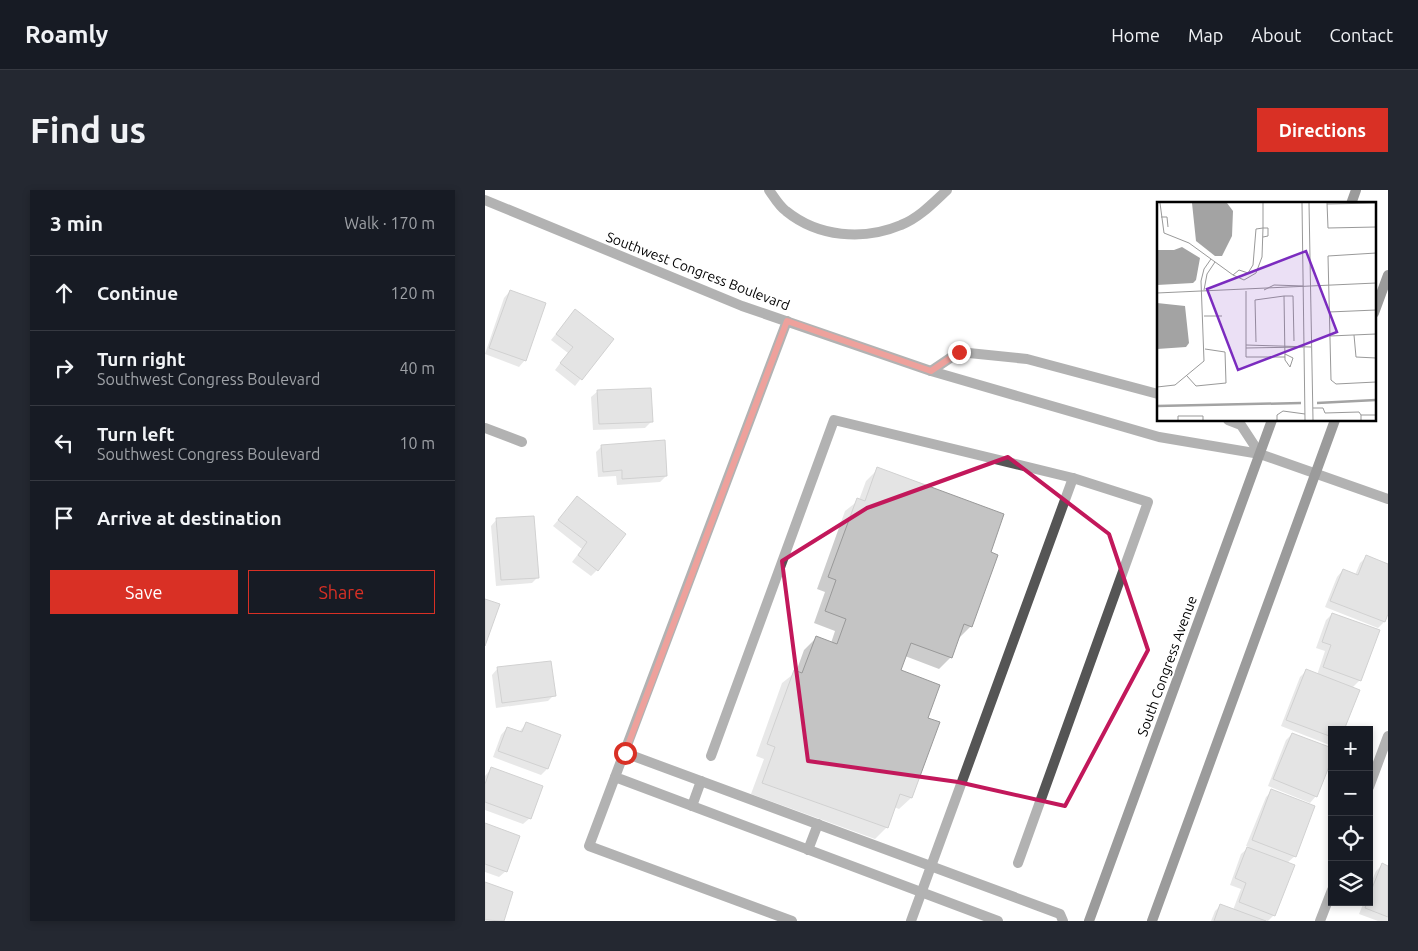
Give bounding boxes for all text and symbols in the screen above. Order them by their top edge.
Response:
text: Roamly [25,21,108,48]
text: Home [1111,25,1160,45]
text: Map [1188,25,1223,45]
text: About [1251,25,1301,45]
text: Contact [1329,25,1393,45]
button: Directions [1257,108,1388,152]
text: Find us [30,110,146,150]
inset map [1157,202,1376,421]
text: 3 min [50,211,103,235]
text: Walk · 170 m [344,214,435,232]
street label: Southwest Congress Boulevard [604,228,792,314]
icon: ahead [50,279,78,307]
text: Continue [97,282,178,304]
text: 120 m [390,284,435,302]
route end [948,341,971,364]
text: Turn right [97,348,185,370]
icon: right [50,354,78,382]
text: 40 m [399,359,435,377]
text: Southwest Congress Boulevard [97,370,320,388]
text: Turn left [97,423,175,445]
icon: left [50,429,78,457]
text: 10 m [399,434,435,452]
text: Southwest Congress Boulevard [97,445,320,463]
icon: arrive [50,504,78,532]
text: Arrive at destination [97,507,282,529]
button: Save [50,570,238,614]
button: Share [248,570,435,614]
street label: South Congress Avenue [1134,593,1200,739]
map controls [1328,726,1373,906]
button: + [1328,726,1373,771]
route start [614,742,637,765]
button: − [1328,771,1373,816]
button: locate [1328,816,1373,861]
button: layers [1328,861,1373,906]

